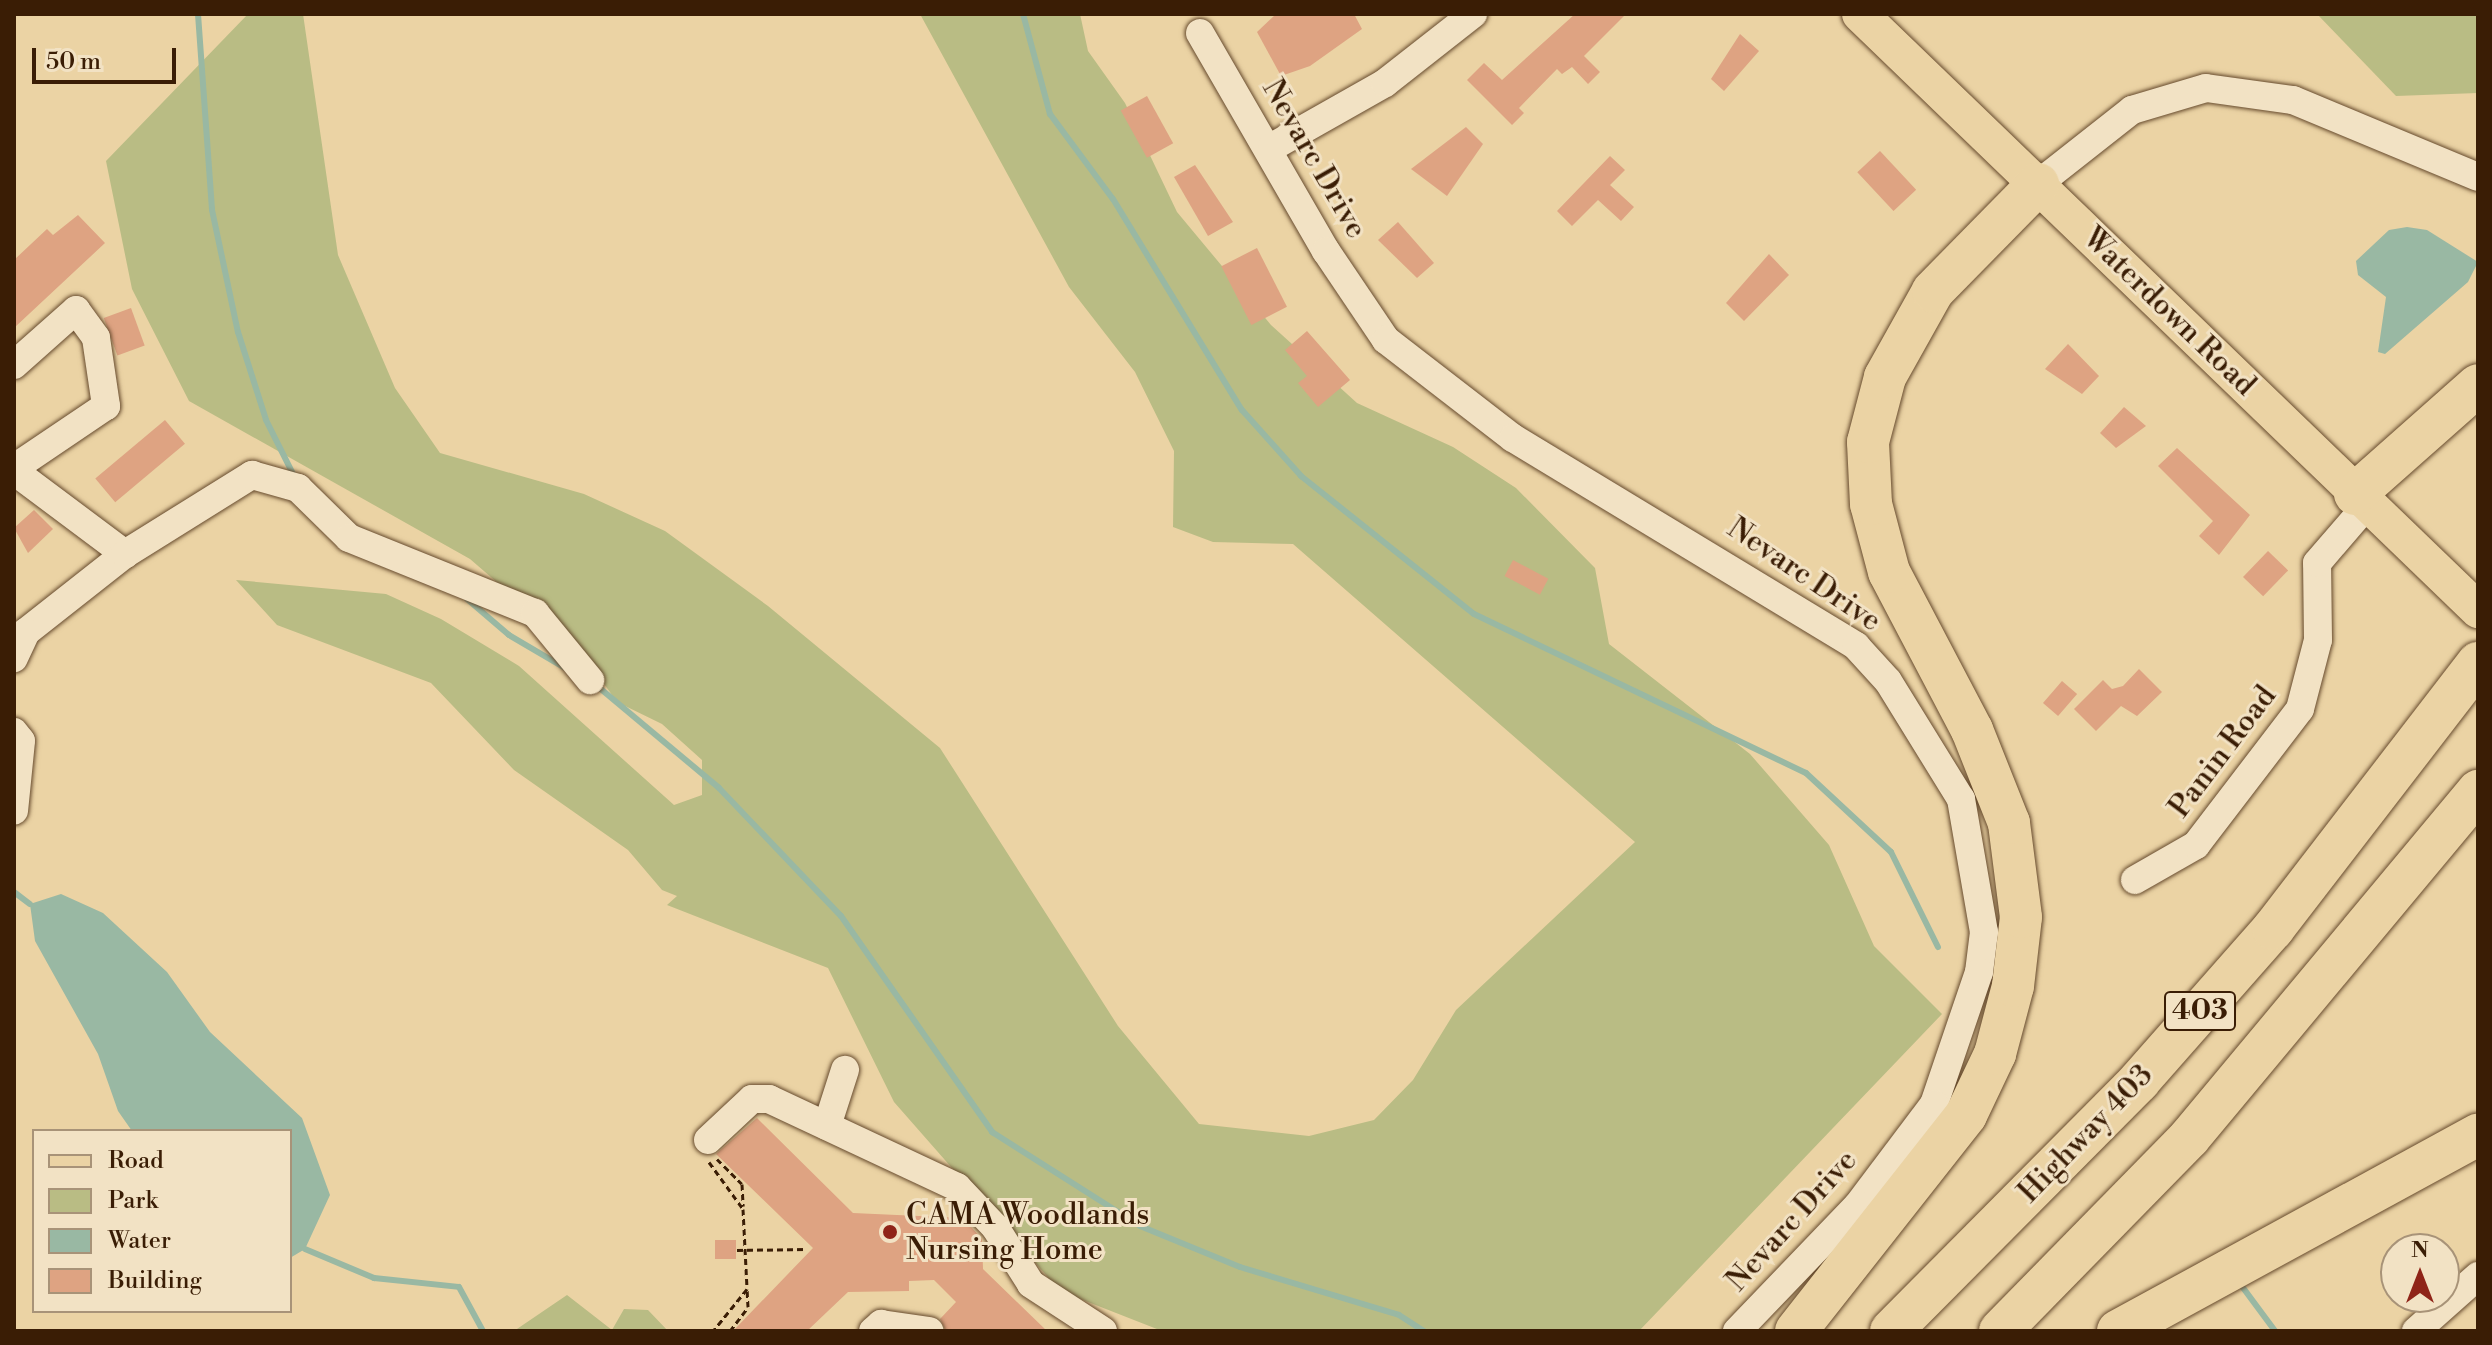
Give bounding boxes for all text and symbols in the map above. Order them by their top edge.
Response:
scale bar [36,32,180,82]
text: 50 m [46,47,101,77]
street label: Nevarc Drive [1254,73,1374,245]
street label: Waterdown Road [2075,220,2263,404]
street label: Nevarc Drive [1720,511,1888,639]
street label: Panin Road [2162,679,2284,825]
road number: 403 [2164,987,2236,1035]
street label: Highway 403 [2011,1057,2161,1211]
legend [32,1129,292,1313]
street label: Nevarc Drive [1719,1143,1865,1299]
text: Road [108,1146,164,1176]
text: Park [108,1186,158,1216]
place label: CAMA Woodlands Nursing Home [906,1197,1149,1268]
marker: CAMA Woodlands Nursing Home [881,1223,899,1241]
text: Water [108,1226,171,1256]
north arrow [2380,1233,2460,1313]
text: N [2411,1237,2429,1264]
text: Building [108,1266,202,1296]

